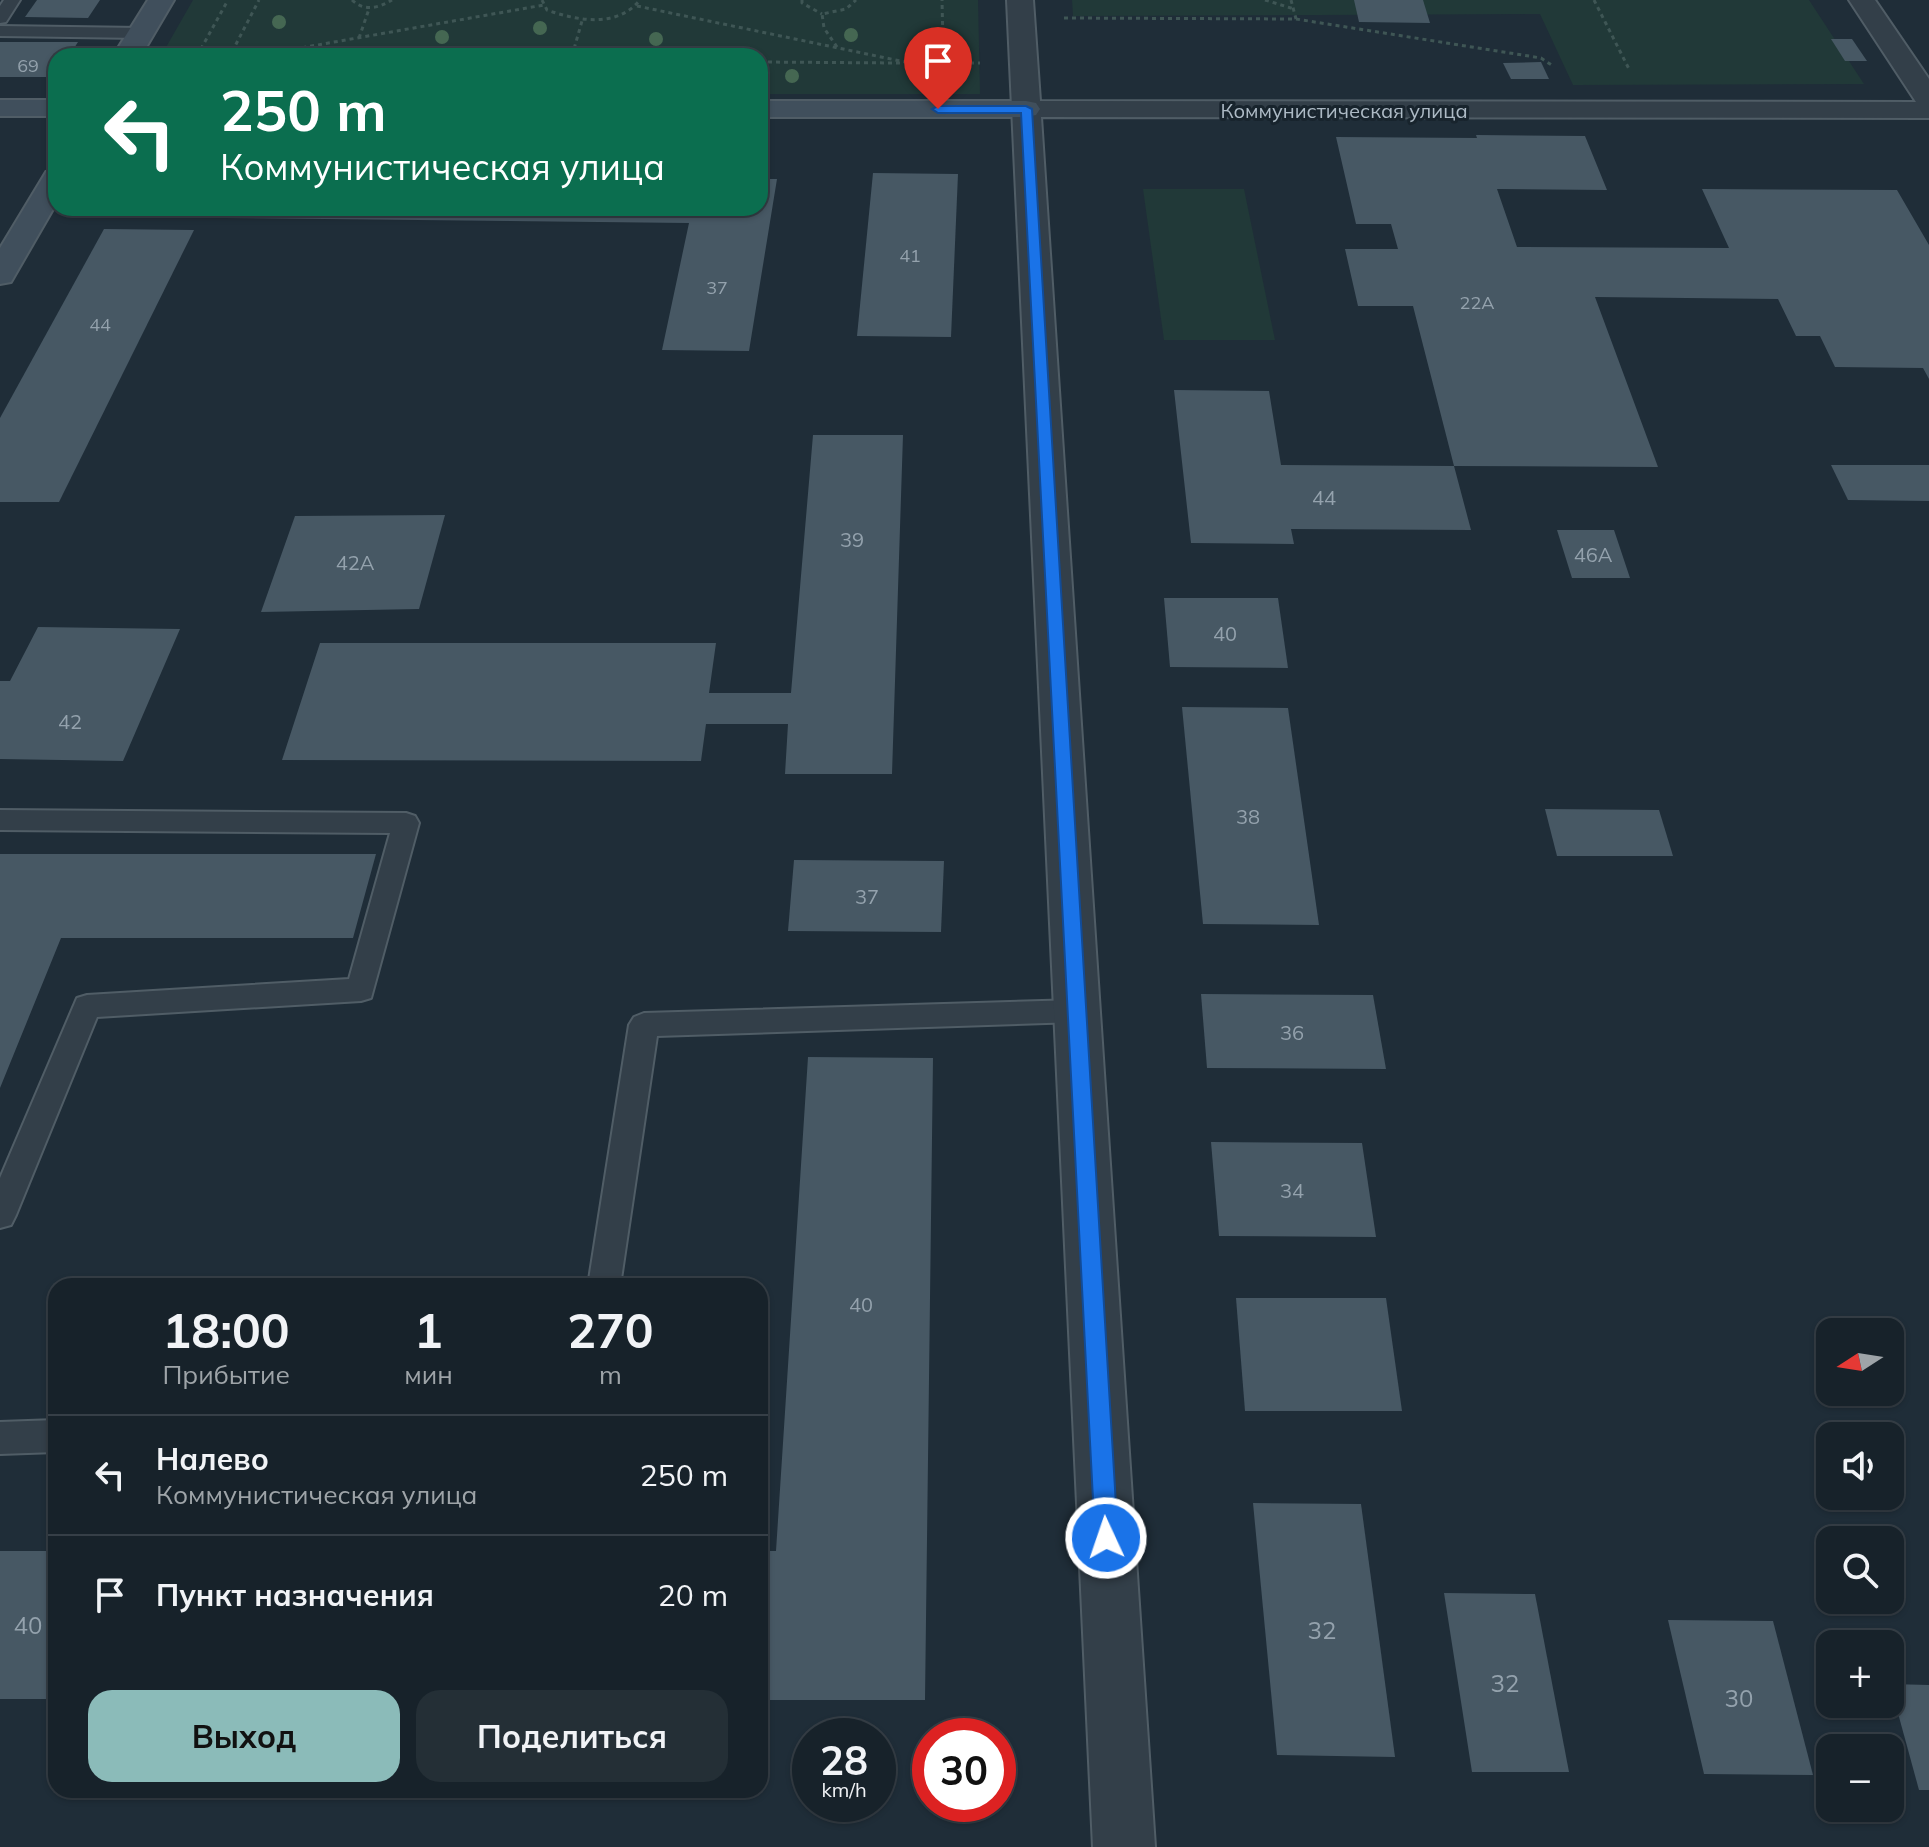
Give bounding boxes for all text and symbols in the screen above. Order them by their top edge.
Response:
pin [904,27,972,109]
icon: arrive [916,39,960,83]
house number: 69 [17,54,39,77]
text: 250 m [220,75,387,145]
icon: left [88,80,192,184]
street label: Коммунистическая улица [1220,98,1468,123]
text: Коммунистическая улица [220,144,665,189]
house number: 41 [899,244,921,267]
house number: 37 [706,276,728,299]
house number: 22А [1460,291,1494,314]
house number: 44 [89,313,111,336]
house number: 44 [1312,485,1336,510]
house number: 39 [840,527,864,552]
house number: 46А [1574,542,1613,567]
house number: 42А [336,550,375,575]
house number: 40 [1213,621,1237,646]
house number: 42 [58,709,82,734]
house number: 38 [1236,804,1260,829]
house number: 37 [855,884,879,909]
house number: 36 [1280,1020,1304,1045]
house number: 34 [1280,1178,1304,1203]
house number: 40 [849,1292,873,1317]
text: 18:00 [163,1300,290,1360]
text: 1 [414,1300,443,1360]
text: 270 [567,1300,654,1360]
north arrow [1816,1318,1904,1406]
map controls [1816,1318,1904,1822]
text: Прибытие [162,1358,290,1391]
text: мин [404,1358,453,1391]
text: m [599,1358,622,1391]
button: sound [1816,1422,1904,1510]
text: Налево [156,1440,269,1478]
icon: left [88,1453,132,1497]
text: 250 m [640,1456,728,1494]
text: Коммунистическая улица [156,1478,477,1511]
position arrow [1064,1496,1148,1580]
button: search [1816,1526,1904,1614]
icon: arrive [88,1573,132,1617]
text: Пункт назначения [156,1576,434,1614]
text: 20 m [658,1576,728,1614]
house number: 40 [14,1610,42,1640]
house number: 32 [1308,1615,1336,1645]
button: + [1816,1630,1904,1718]
house number: 32 [1491,1668,1519,1698]
house number: 30 [1725,1683,1753,1713]
button: Выход [88,1690,400,1782]
button: Поделиться [416,1690,728,1782]
speed limit sign: 30 [912,1718,1016,1822]
button: − [1816,1734,1904,1822]
text: 28 [820,1735,868,1785]
text: km/h [821,1777,867,1802]

